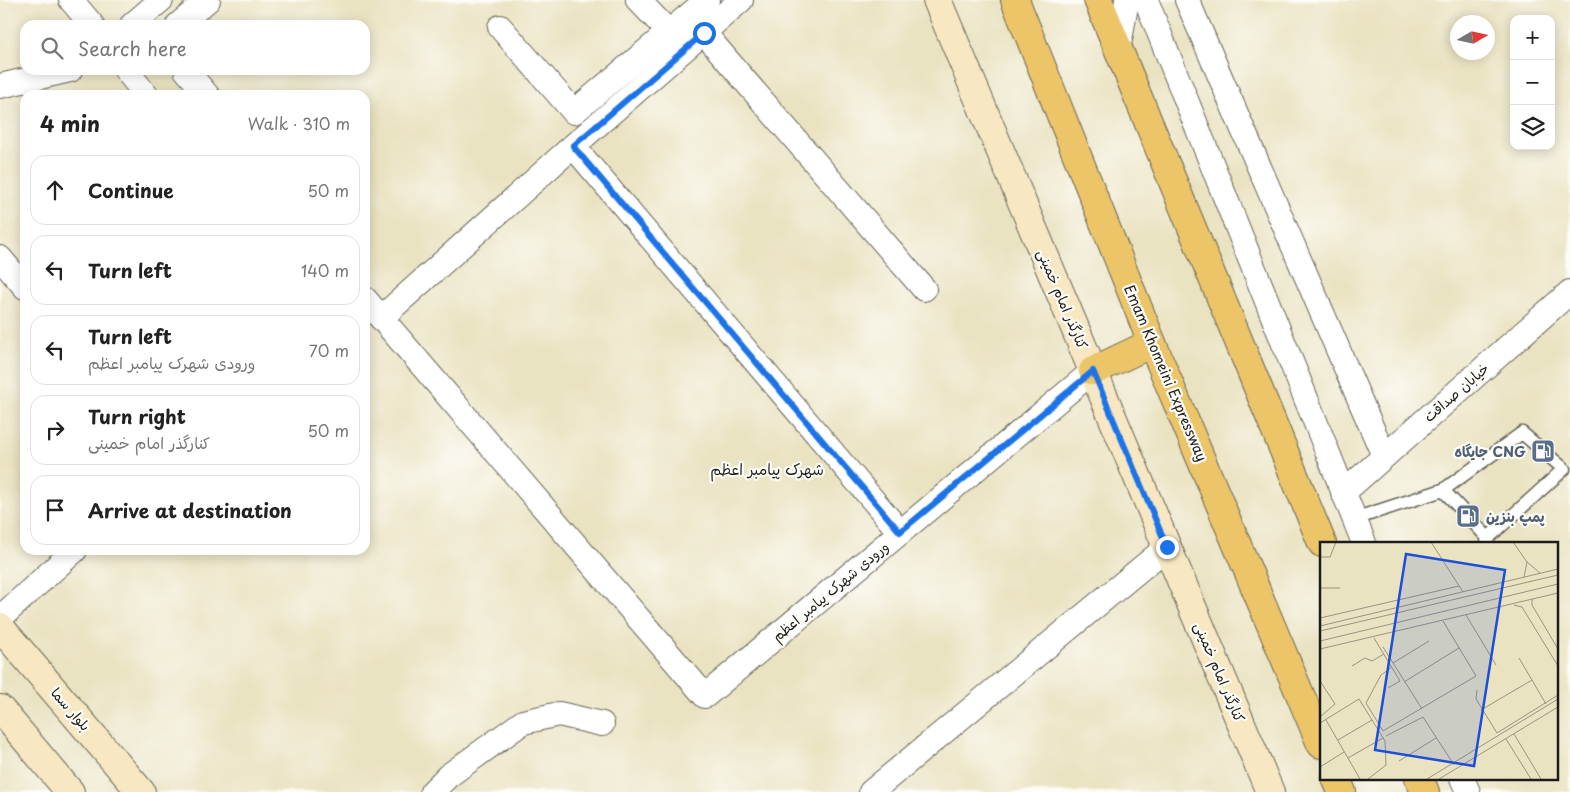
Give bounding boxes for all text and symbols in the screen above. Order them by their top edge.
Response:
north arrow [1450,15,1495,60]
map controls [1510,15,1555,150]
button: + [1510,15,1555,60]
search box [20,20,370,75]
route start [693,22,716,45]
icon: search [38,34,66,62]
text: Search here [78,34,187,62]
button: − [1510,60,1555,105]
button: layers [1510,105,1555,150]
text: 4 min [40,107,100,139]
text: Walk · 310 m [248,111,350,135]
icon: ahead [41,176,69,204]
text: Continue [88,176,174,204]
text: 50 m [308,178,349,202]
street label: کنارگذر امام خمینی [1032,246,1094,353]
icon: left [41,256,69,284]
text: Turn left [88,256,172,284]
text: 140 m [301,258,349,282]
street label: Emam Khomeini Expressway [1119,281,1213,465]
text: Turn left [88,322,172,350]
icon: left [41,336,69,364]
text: 70 m [309,338,349,362]
text: ورودی شهرک پیامبر اعظم [88,350,255,374]
street label: خیابان صداقت [1419,358,1493,426]
text: Turn right [88,402,186,430]
icon: right [41,416,69,444]
text: 50 m [308,418,349,442]
text: کنارگذر امام خمینی [88,430,210,454]
fuel station icon: جایگاه CNG [1530,438,1556,464]
place label: جایگاه CNG [1454,441,1526,462]
district label: شهرک پیامبر اعظم [710,457,824,482]
icon: arrive [41,496,69,524]
text: Arrive at destination [88,496,292,524]
fuel station icon: پمپ بنزین [1455,503,1481,529]
place label: پمپ بنزین [1486,506,1545,527]
street label: ورودی شهرک پیامبر اعظم [767,536,893,647]
route end [1156,536,1179,559]
inset map [1320,542,1558,780]
street label: کنارگذر امام خمینی [1189,619,1251,726]
street label: بلوار سما [46,683,96,735]

